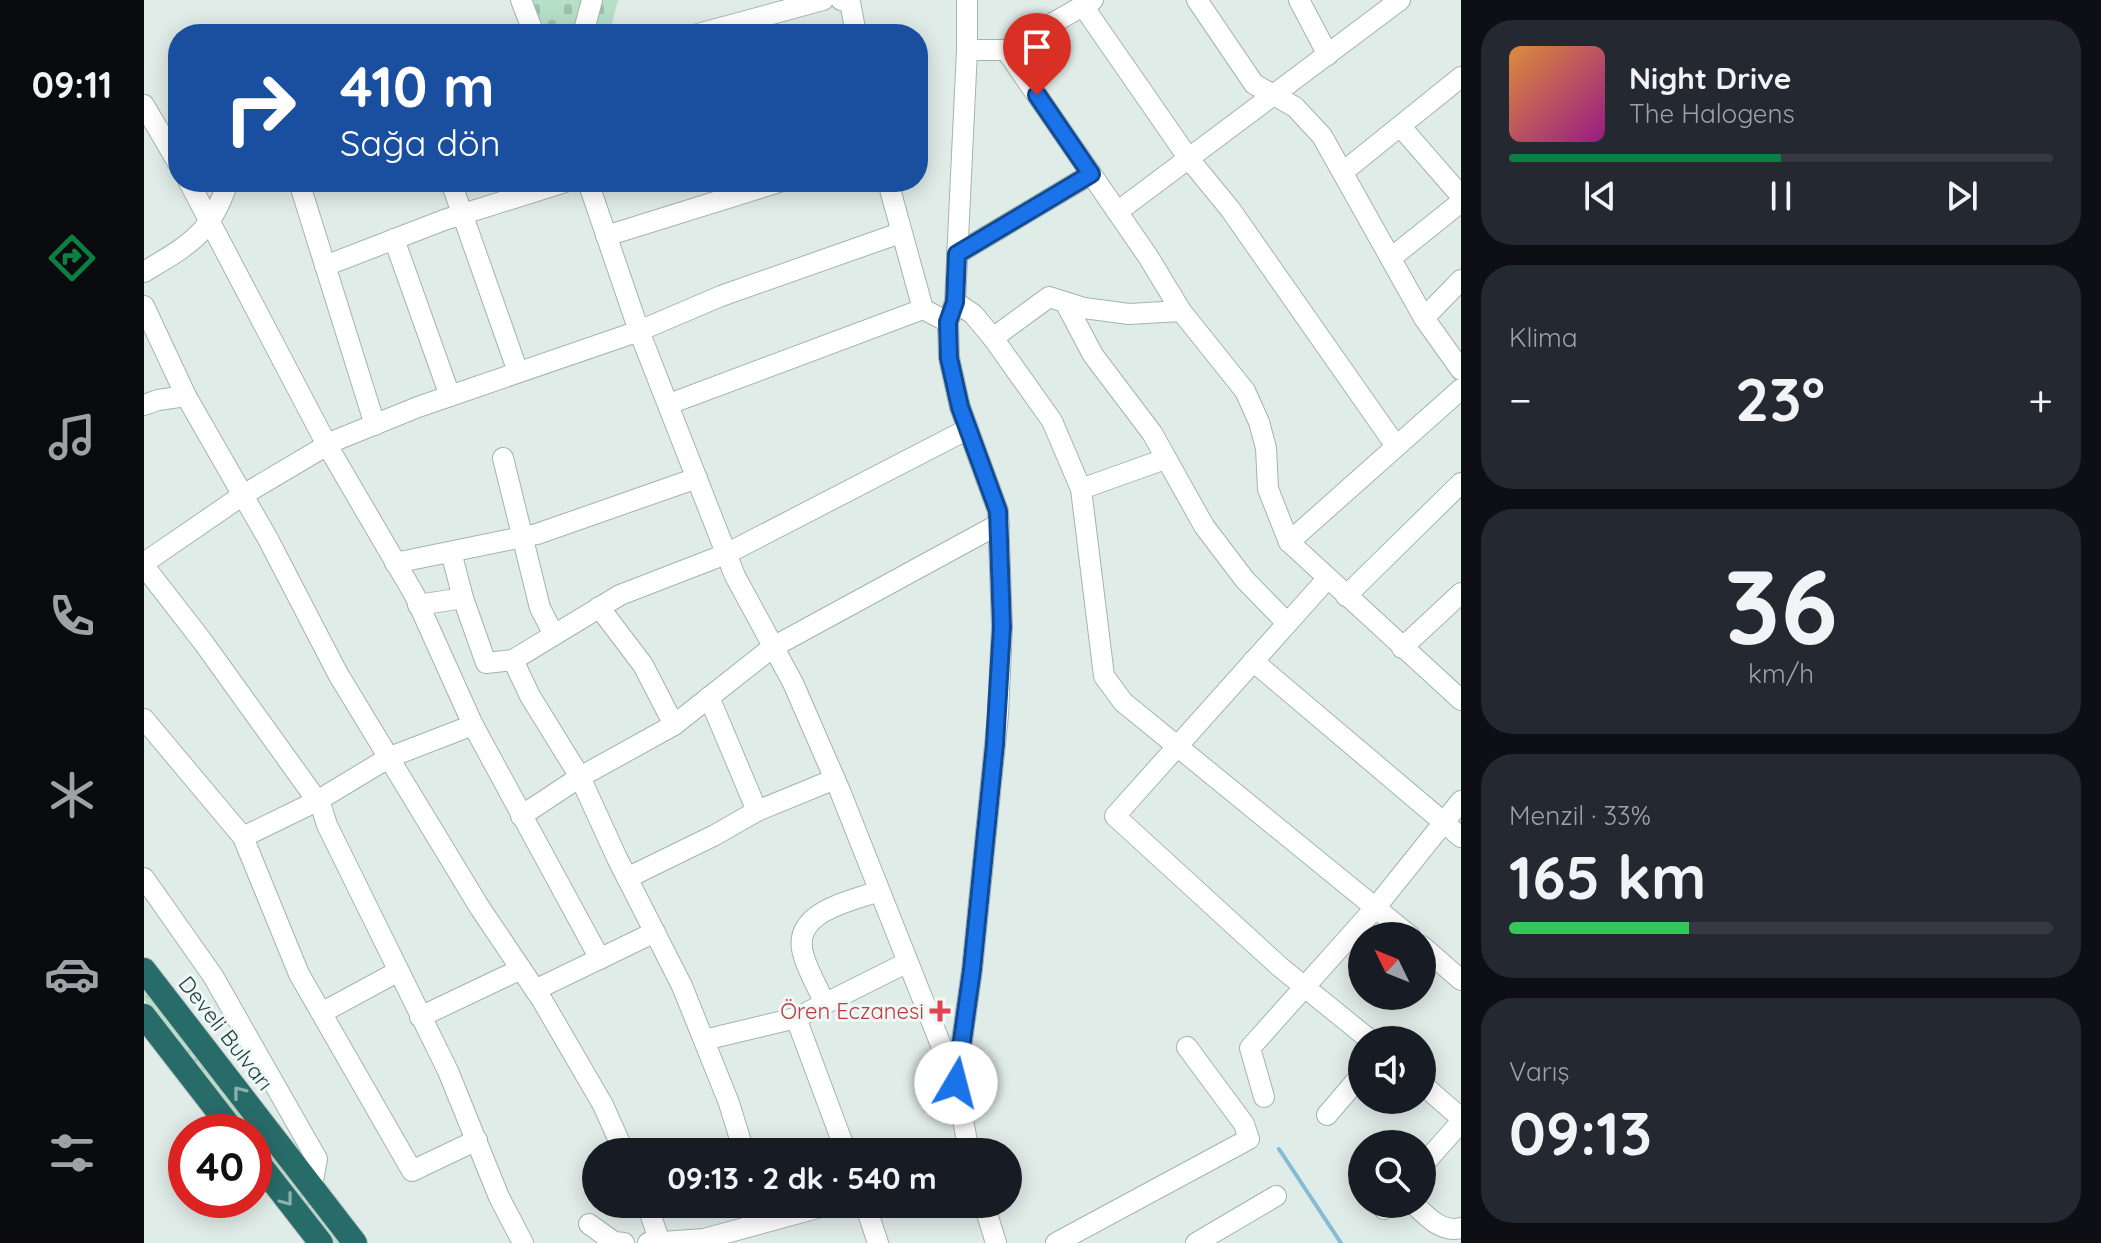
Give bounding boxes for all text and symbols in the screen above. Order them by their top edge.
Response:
pin [1003,13,1071,95]
icon: arrive [1015,25,1059,69]
text: 410 m [340,51,495,121]
icon: right [208,56,312,160]
text: Night Drive [1629,59,1791,97]
text: 09:11 [32,62,112,107]
text: The Halogens [1629,97,1795,130]
text: Sağa dön [340,120,501,165]
icon: previous [1578,174,1622,218]
icon: pause [1759,174,1803,218]
icon: next [1940,174,1984,218]
icon: directions [44,230,100,286]
text: Klima [1509,321,1578,354]
text: 23° [1735,361,1825,436]
text: − [1509,372,1532,427]
text: + [2028,372,2053,427]
icon: music [44,409,100,465]
text: 36 [1724,540,1838,670]
icon: phone [44,588,100,644]
text: km/h [1748,657,1814,690]
icon: climate [44,767,100,823]
text: Menzil · 33% [1509,799,1651,832]
text: 165 km [1509,839,1706,914]
north arrow [1348,922,1436,1010]
map controls [1348,922,1436,1218]
icon: car [44,946,100,1002]
street label: Develi Bulvarı [173,970,279,1096]
place label: Ören Eczanesi [780,997,924,1025]
marker: Ören Eczanesi [931,1002,949,1020]
button: sound [1348,1026,1436,1114]
position arrow [914,1041,998,1125]
text: Varış [1509,1055,1569,1088]
one-way arrow [235,1086,249,1101]
text: 09:13 [1509,1095,1652,1170]
speed limit sign: 40 [168,1114,272,1218]
icon: filters [44,1125,100,1181]
button: search [1348,1130,1436,1218]
text: 09:13 · 2 dk · 540 m [667,1159,937,1197]
one-way arrow [278,1191,292,1206]

